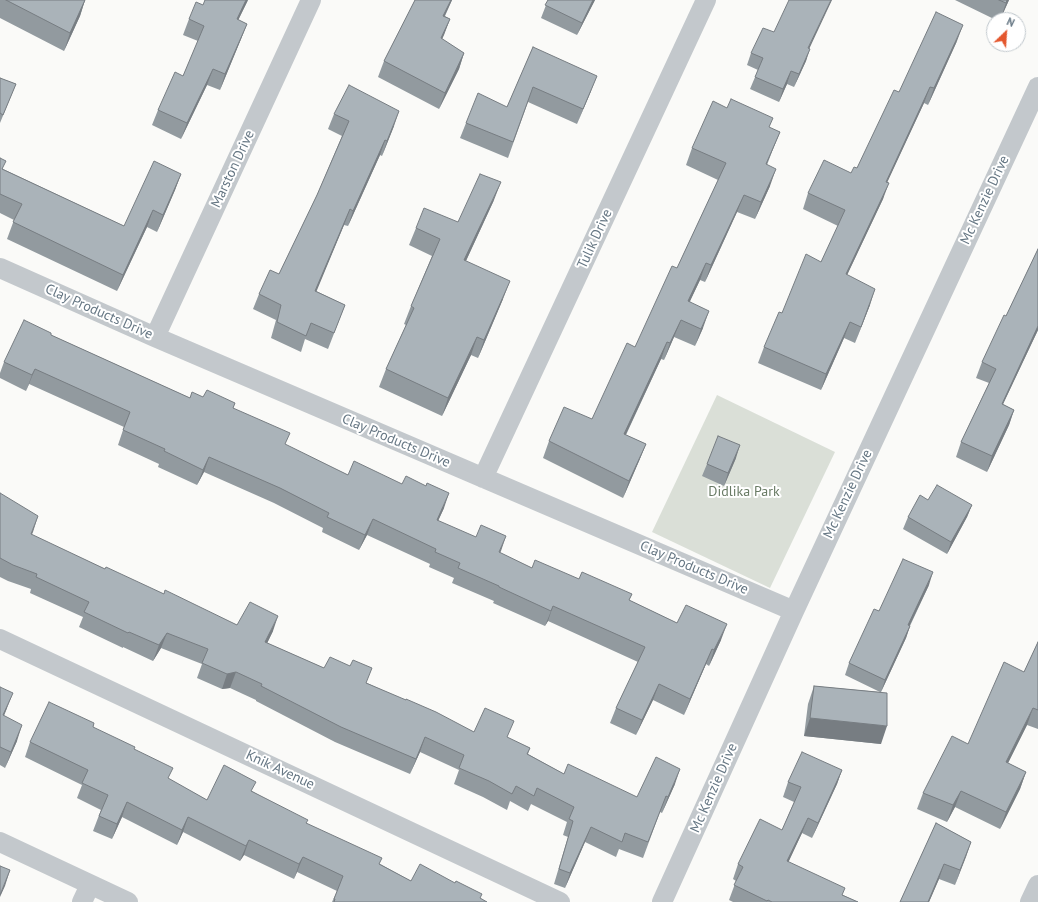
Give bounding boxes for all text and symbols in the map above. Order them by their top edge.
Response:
north arrow [986,12,1026,52]
text: N [1004,14,1017,30]
street label: Marston Drive [208,128,258,210]
street label: Mc Kenzie Drive [957,153,1013,247]
street label: Tulik Drive [574,207,616,271]
street label: Clay Products Drive [43,281,155,343]
street label: Clay Products Drive [339,411,453,471]
street label: Mc Kenzie Drive [820,447,876,541]
park label: Didlika Park [708,484,780,500]
street label: Clay Products Drive [637,538,751,598]
street label: Mc Kenzie Drive [687,741,741,835]
street label: Knik Avenue [243,747,317,793]

